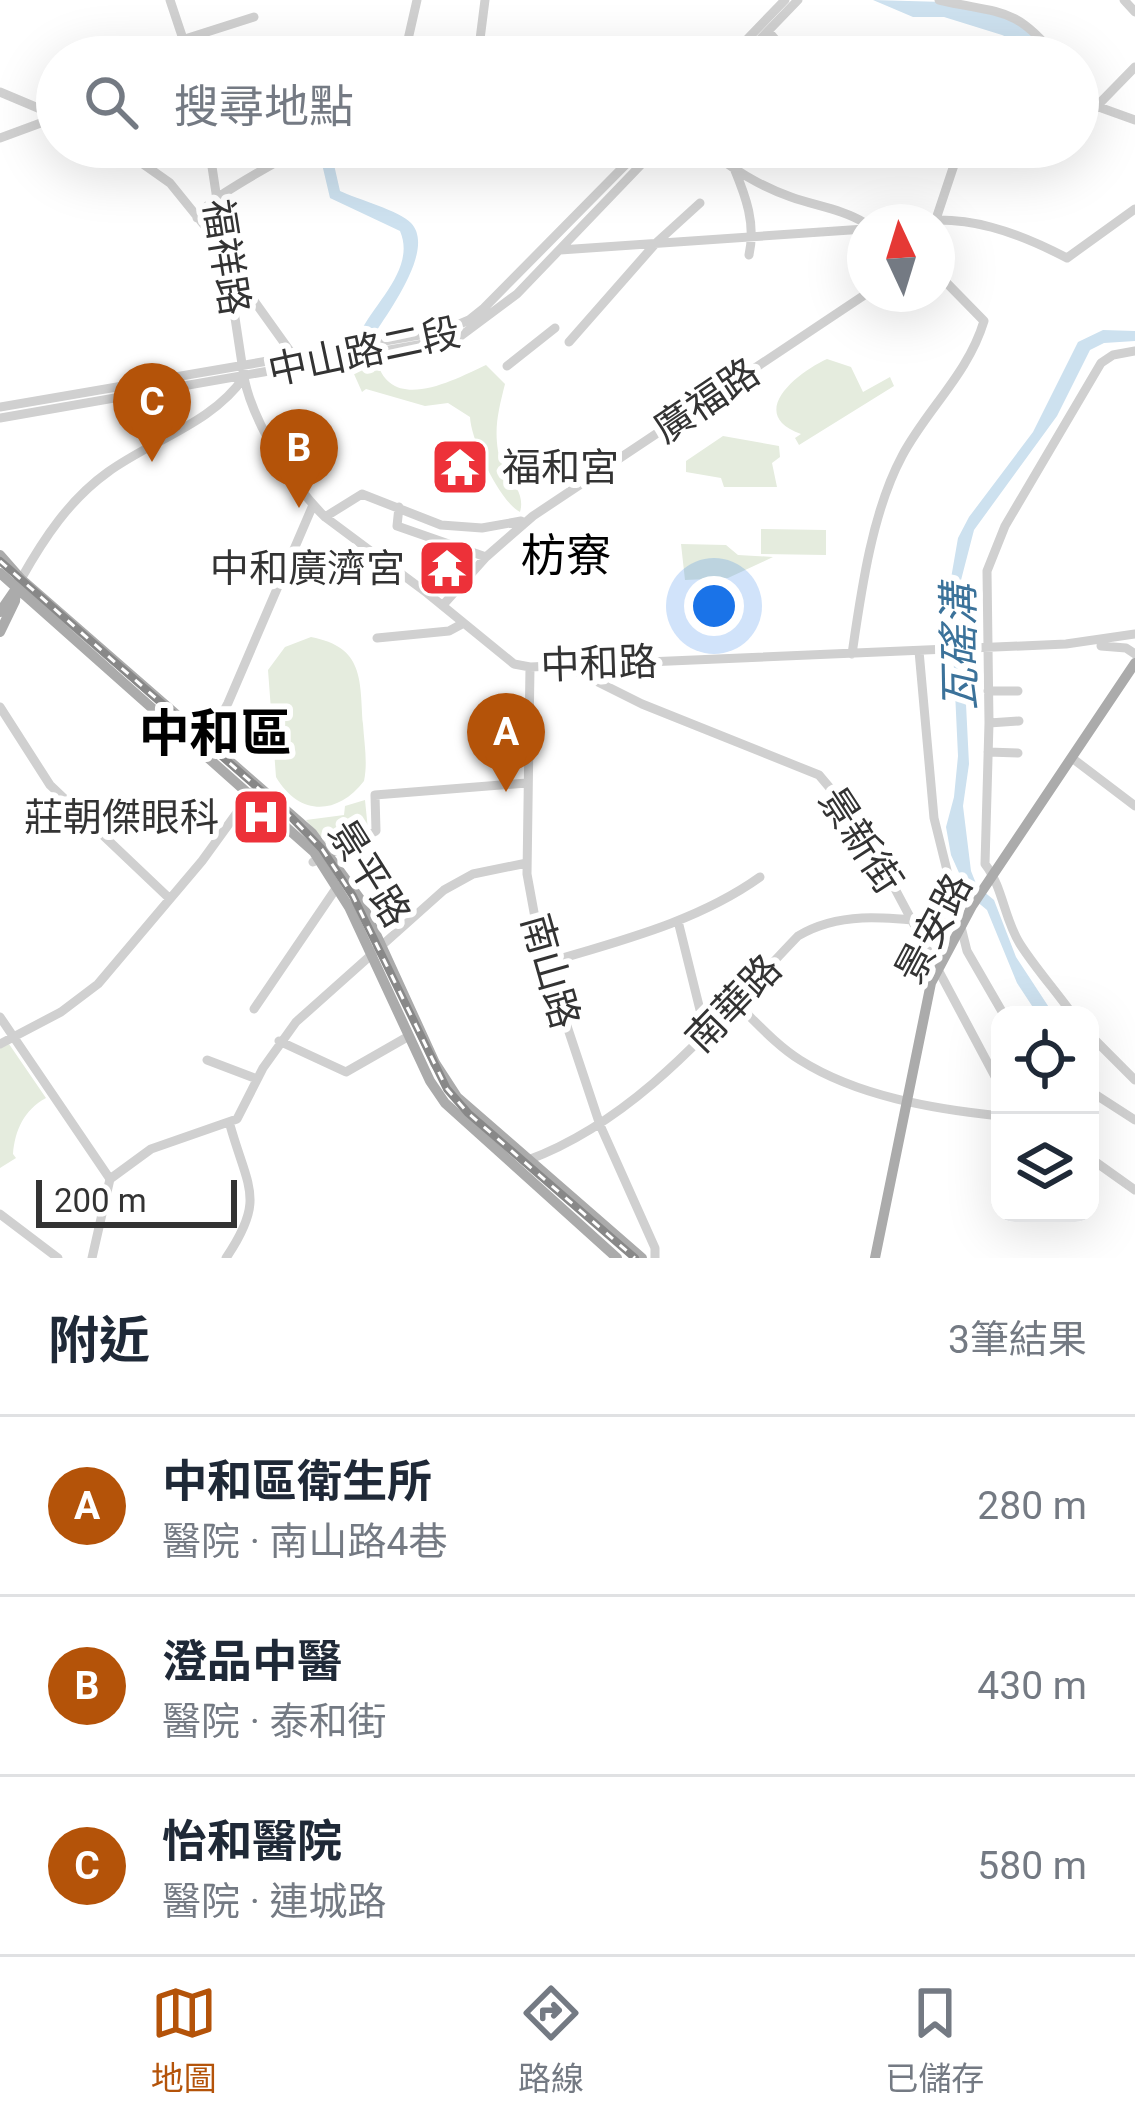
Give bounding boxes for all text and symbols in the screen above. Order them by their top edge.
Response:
search box [36,36,1099,168]
icon: search [78,69,144,135]
text: 搜尋地點 [174,80,354,133]
street label: 福祥路 [194,196,258,319]
north arrow [847,204,955,312]
street label: 中山路二段 [264,309,464,395]
street label: 廣福路 [645,349,768,453]
pin: C [113,363,191,462]
pin: B [260,409,338,508]
temple icon: 福和宮 [429,436,491,498]
place label: 福和宮 [502,445,619,491]
district label: 枋寮 [521,529,611,582]
temple icon: 中和廣濟宮 [416,537,478,599]
place label: 中和廣濟宮 [210,546,405,592]
your location [684,576,744,636]
water label: 瓦磘溝 [934,579,985,710]
street label: 中和路 [540,639,658,689]
pin: A [467,693,545,792]
district label: 中和區 [138,704,292,763]
street label: 景新街 [809,779,911,902]
hospital icon: 莊朝傑眼科 [230,786,292,848]
place label: 莊朝傑眼科 [24,795,219,841]
street label: 景平路 [319,812,420,935]
street label: 景安路 [886,866,982,991]
street label: 南山路 [512,909,588,1034]
street label: 南華路 [677,946,791,1062]
map controls [991,1006,1099,1222]
button: locate [991,1006,1099,1114]
button: layers [991,1114,1099,1222]
scale bar [36,1174,237,1227]
text: 200 m [54,1181,147,1220]
text: 附近 [48,1311,150,1370]
text: 3筆結果 [948,1317,1087,1363]
text: 中和區衛生所 [162,1455,432,1508]
text: A [74,1483,100,1529]
text: 280 m [977,1483,1087,1529]
text: 醫院 · 南山路4巷 [162,1519,447,1565]
text: 澄品中醫 [162,1635,342,1688]
text: B [75,1663,99,1709]
text: 430 m [977,1663,1087,1709]
text: 醫院 · 泰和街 [162,1699,387,1745]
text: 怡和醫院 [162,1815,342,1868]
text: C [74,1843,100,1889]
text: 580 m [977,1843,1087,1889]
text: 醫院 · 連城路 [162,1879,387,1925]
tab: 地圖 [151,1980,217,2100]
tab: 路線 [518,1980,584,2100]
tab: 已儲存 [885,1980,984,2100]

